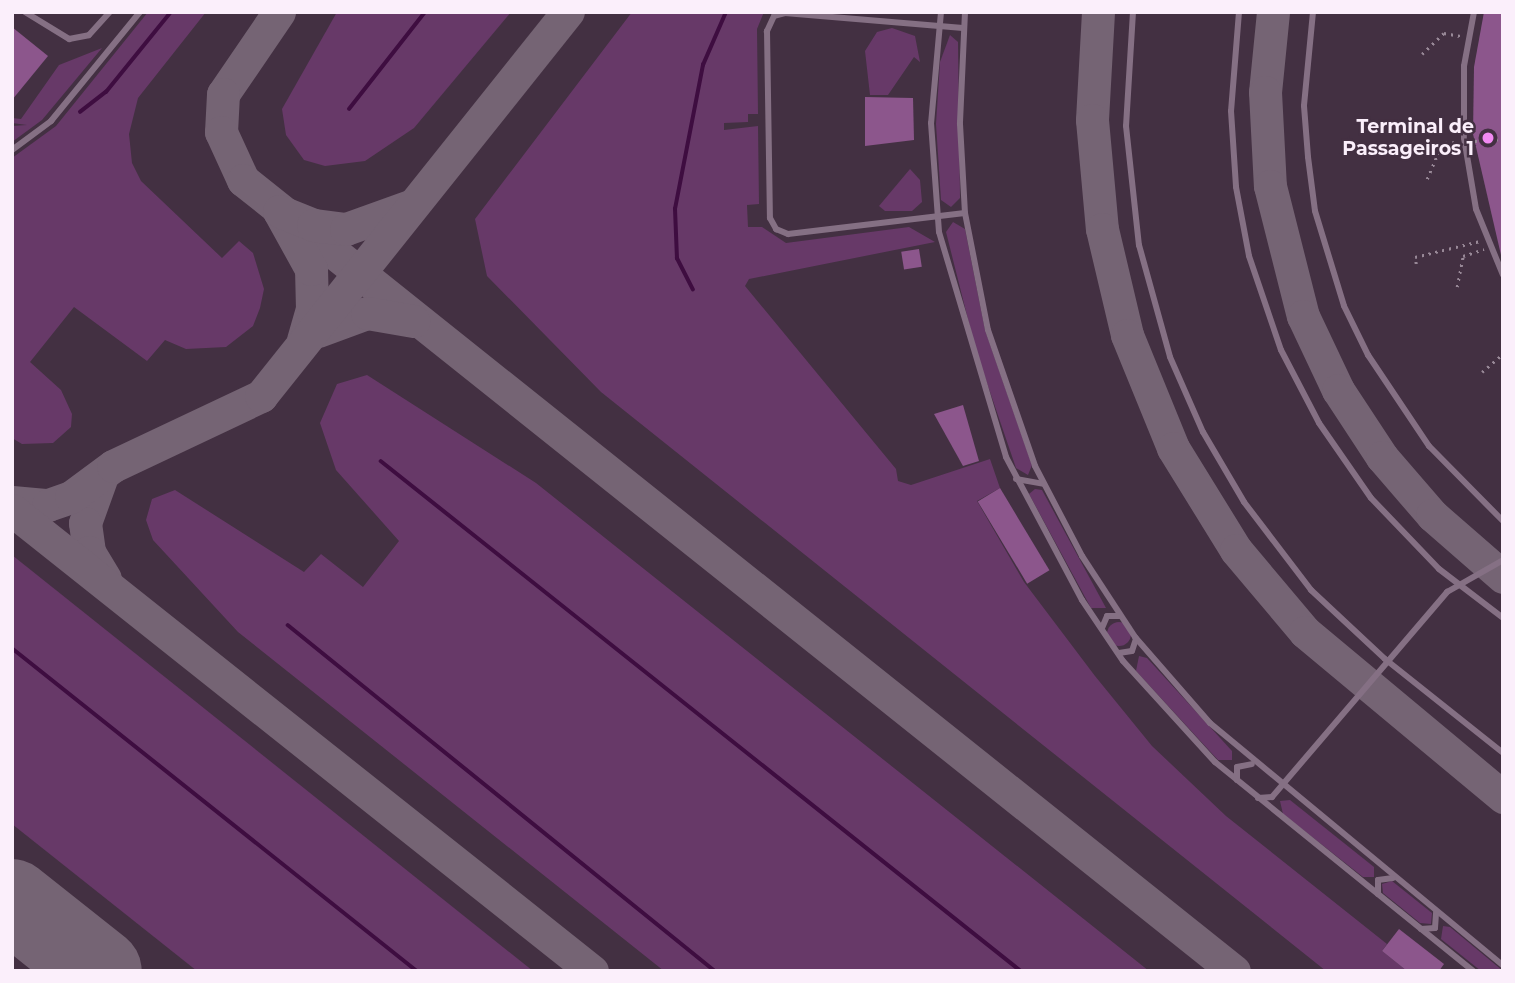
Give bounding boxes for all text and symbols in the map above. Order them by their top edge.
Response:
place label: Terminal de Passageiros 1 [1342,116,1474,160]
marker: Terminal de Passageiros 1 [1480,130,1496,146]

